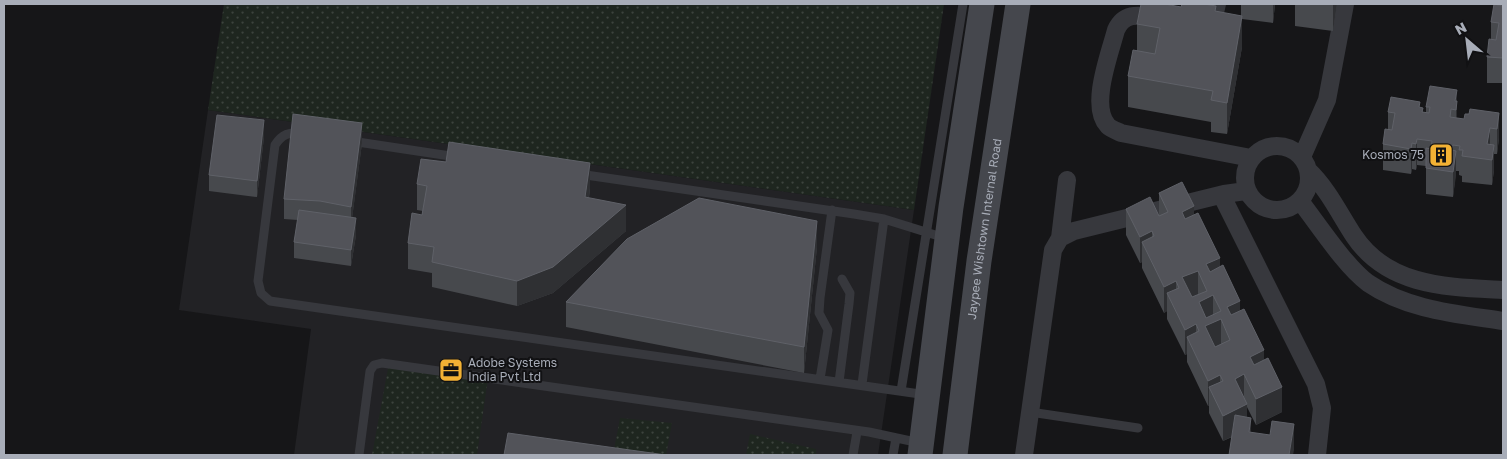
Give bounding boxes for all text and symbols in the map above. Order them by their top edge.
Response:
north arrow [1442,15,1492,65]
text: N [1452,18,1469,38]
street label: Jaypee Wishtown Internal Road [964,137,1005,320]
building icon: Kosmos 75 [1428,142,1454,168]
place label: Kosmos 75 [1362,147,1424,162]
place label: Adobe Systems India Pvt Ltd [468,355,557,384]
office icon: Adobe Systems India Pvt Ltd [438,357,464,383]

